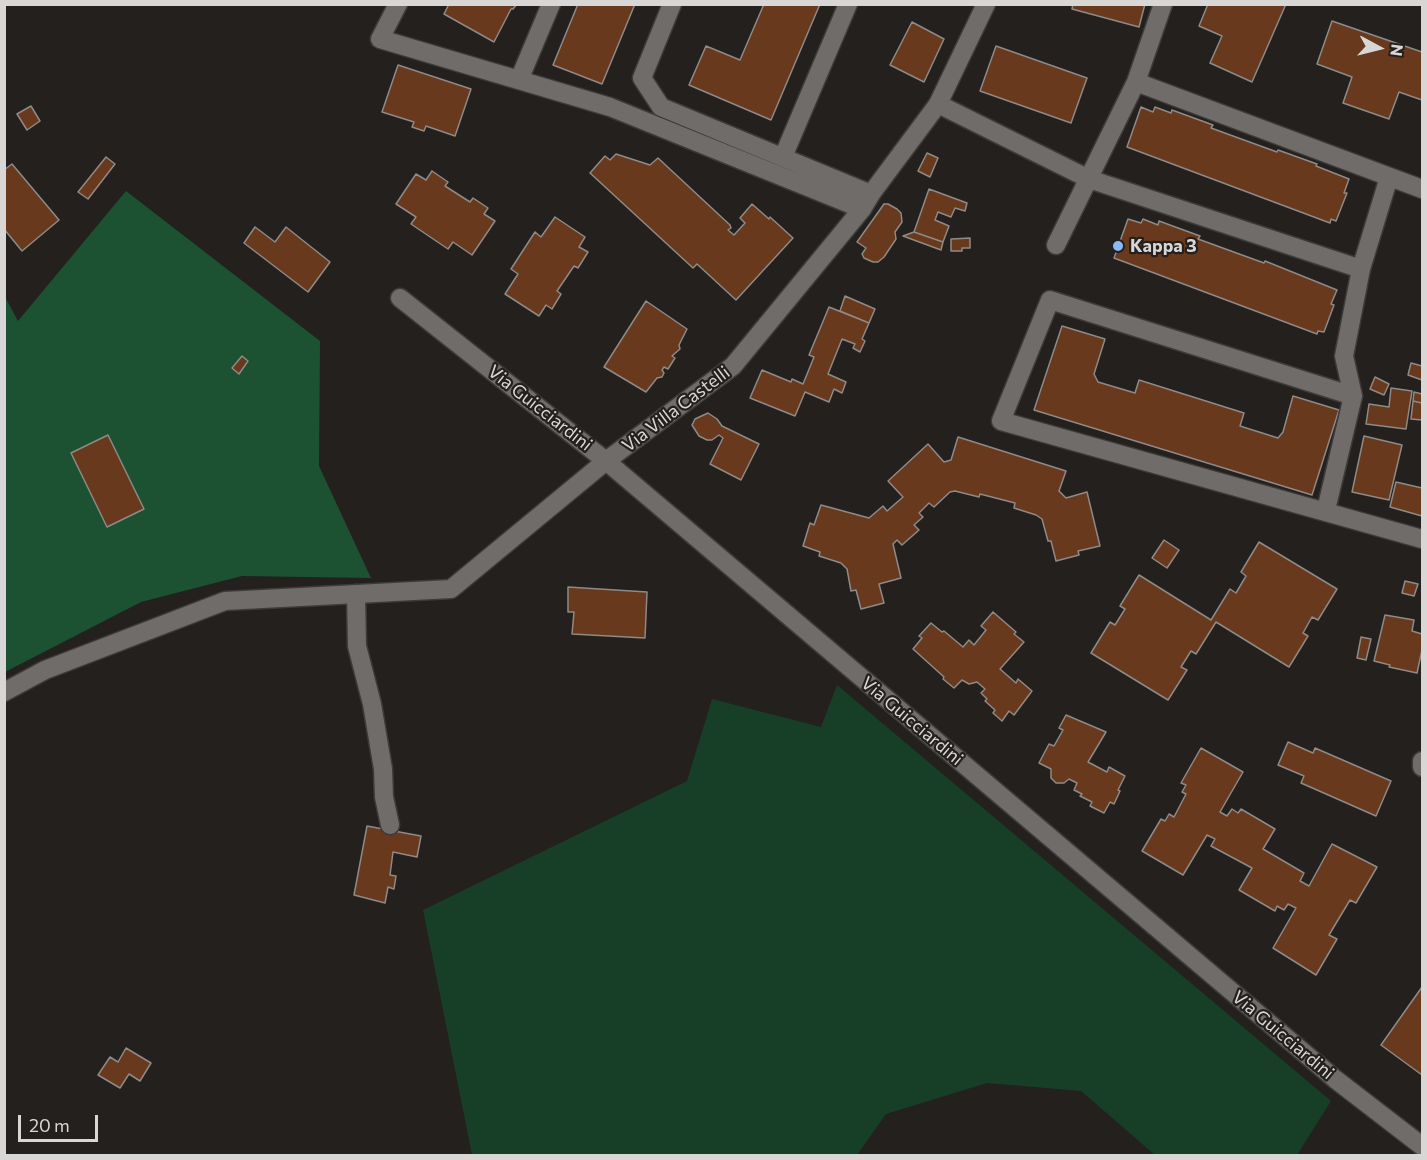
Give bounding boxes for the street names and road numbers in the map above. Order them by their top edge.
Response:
street label: Via Guicciardini [484,361,596,455]
street label: Via Villa Castelli [618,361,734,457]
street label: Via Guicciardini [857,672,967,770]
street label: Via Guicciardini [1228,986,1338,1084]

